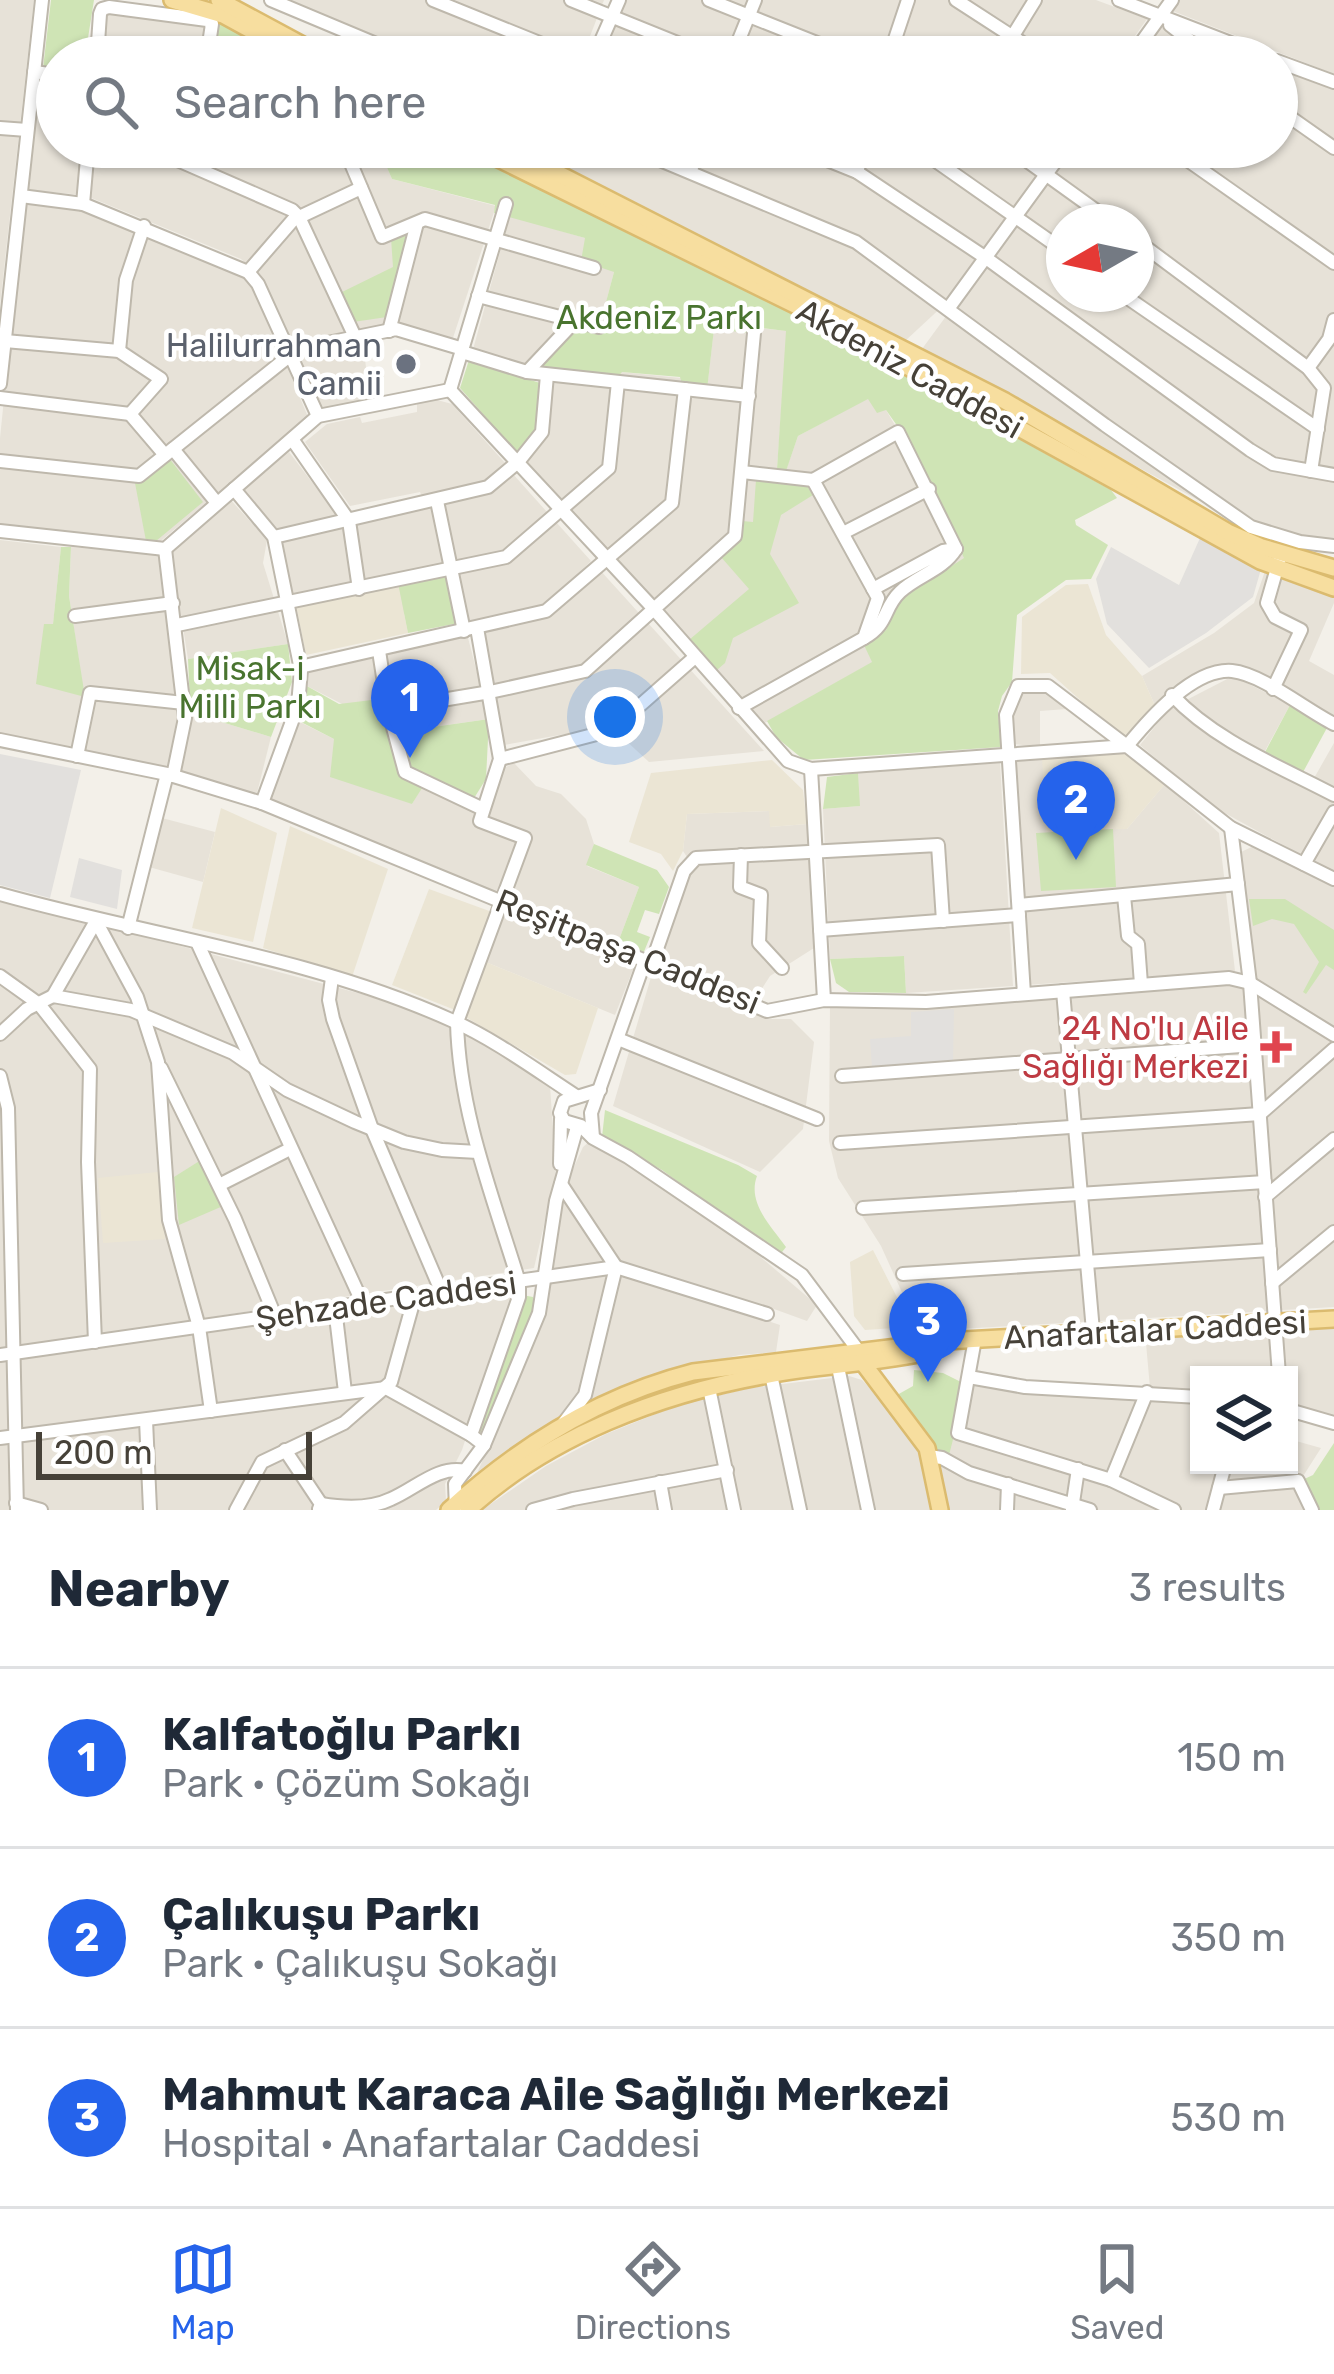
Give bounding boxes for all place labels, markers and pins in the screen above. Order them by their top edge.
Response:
place label: Halilurrahman Camii [166,326,382,403]
marker: Halilurrahman Camii [393,351,419,377]
pin: 1 [371,659,449,758]
pin: 2 [1037,761,1115,860]
place label: 24 No'lu Aile Sağlığı Merkezi [1022,1009,1249,1086]
marker: 24 No'lu Aile Sağlığı Merkezi [1260,1031,1292,1063]
pin: 3 [889,1283,967,1382]

